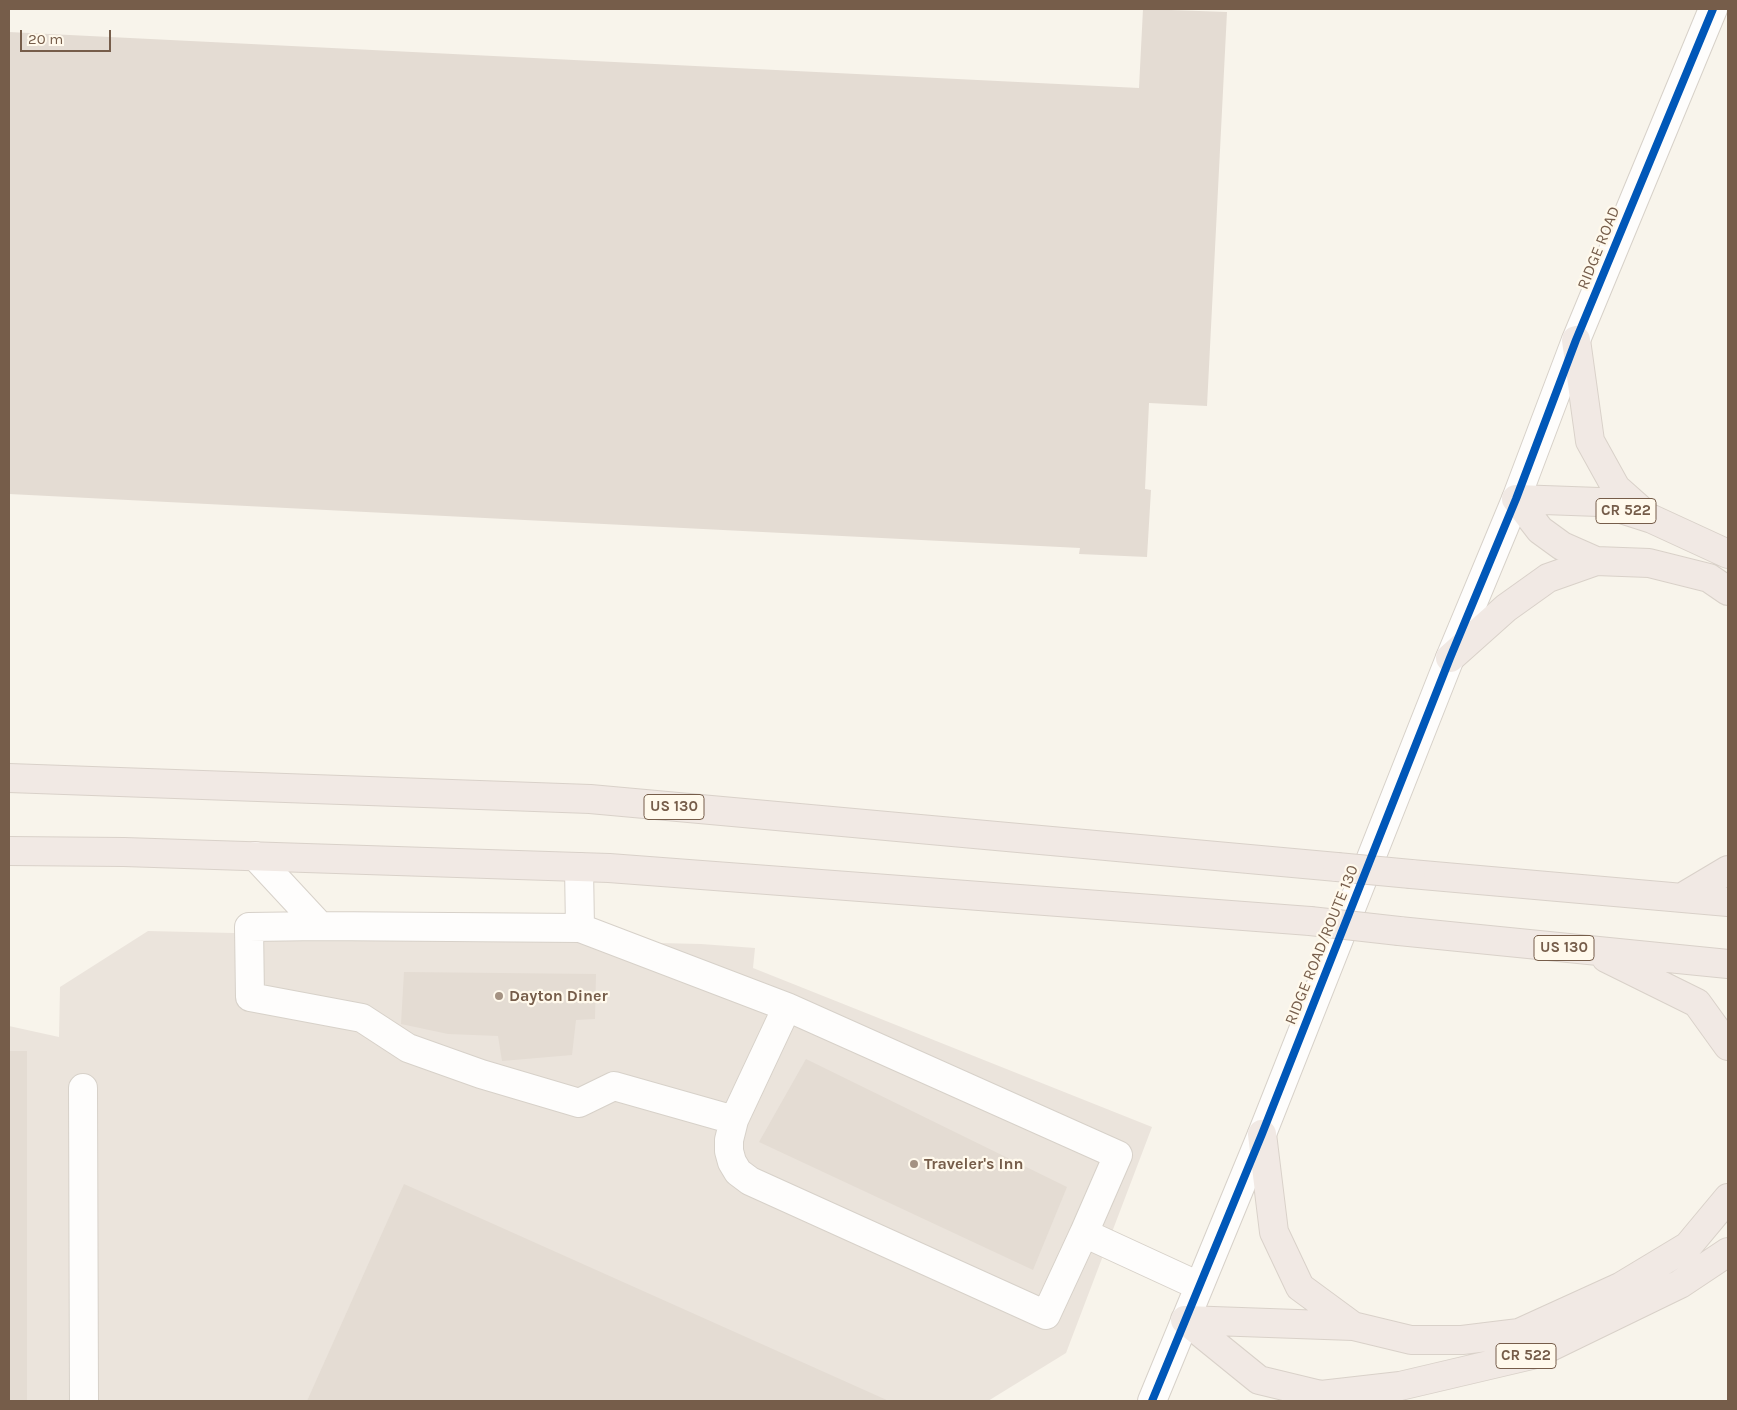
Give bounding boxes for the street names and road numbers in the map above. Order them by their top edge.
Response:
street label: RIDGE ROAD [1574,204,1624,292]
road number: CR 522 [1596,498,1656,524]
road number: US 130 [644,794,704,820]
street label: RIDGE ROAD/ROUTE 130 [1281,862,1363,1028]
road number: US 130 [1534,936,1594,960]
road number: CR 522 [1496,1344,1556,1368]

